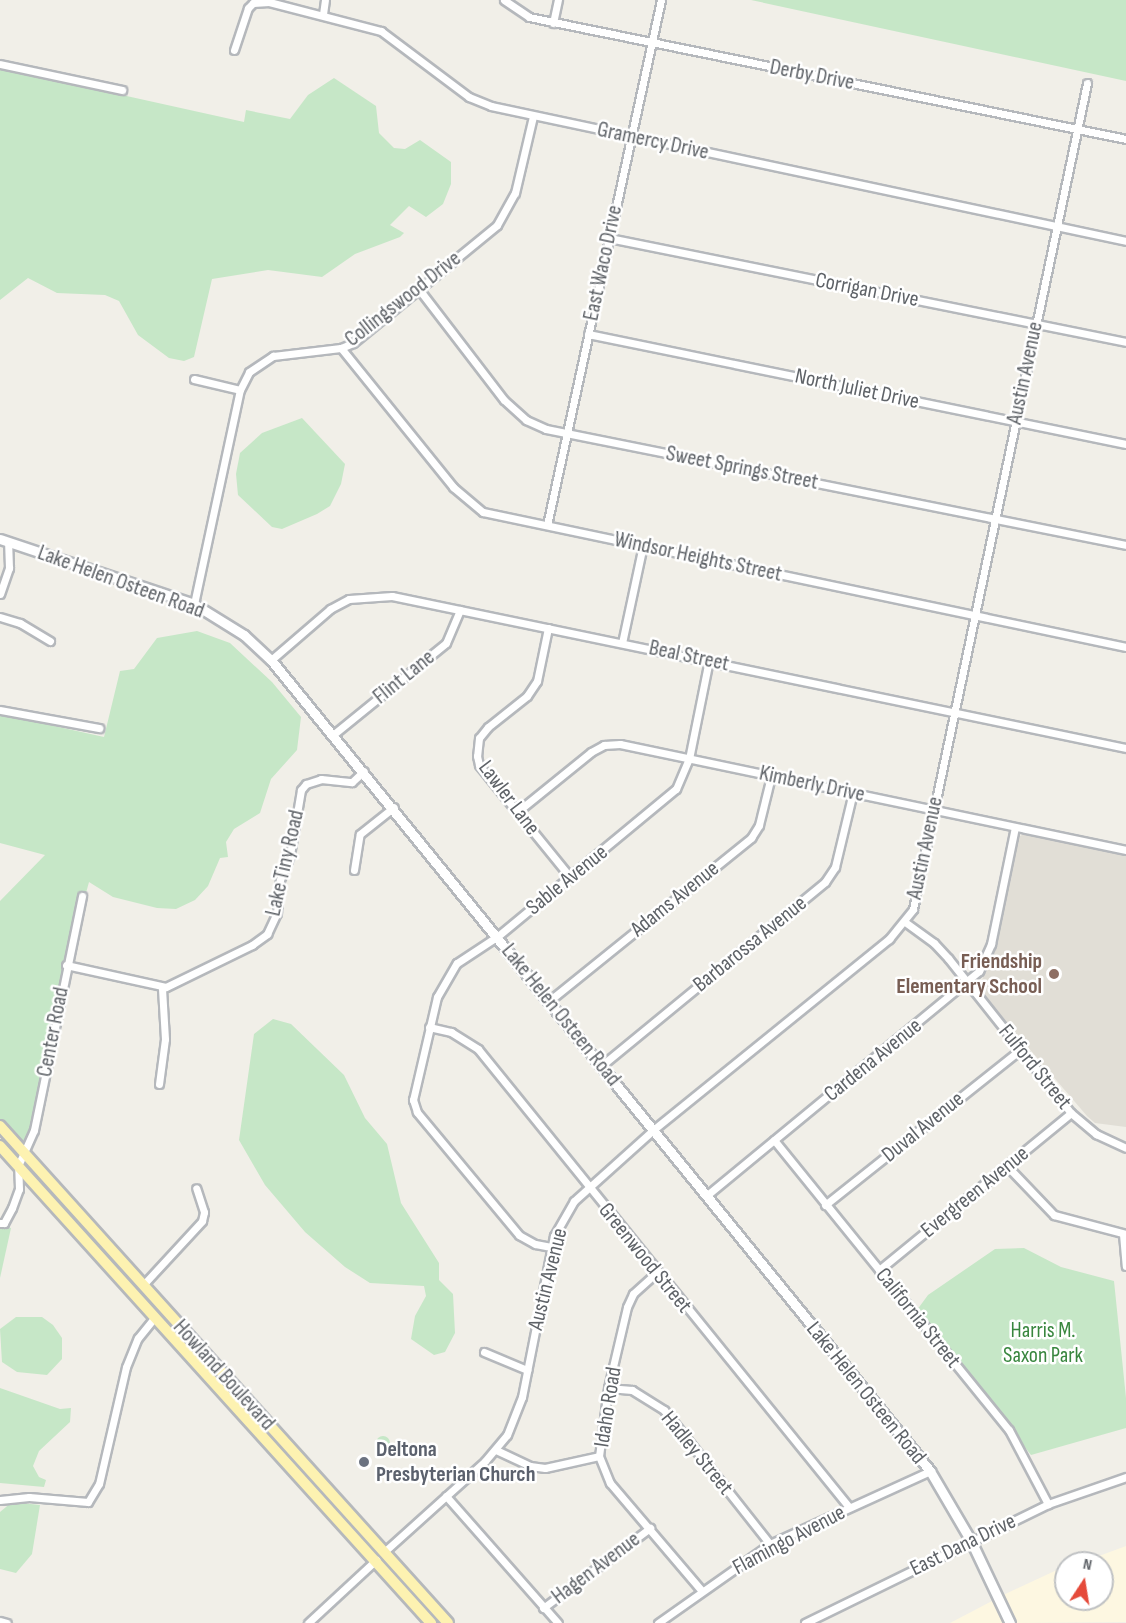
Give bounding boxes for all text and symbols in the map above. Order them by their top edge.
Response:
street label: Derby Drive [768,54,856,96]
street label: Gramercy Drive [595,116,711,166]
street label: East Waco Drive [578,203,628,323]
street label: Collingswood Drive [340,245,466,353]
street label: Corrigan Drive [813,267,921,313]
street label: Austin Avenue [1001,319,1049,427]
street label: North Juliet Drive [792,363,922,415]
street label: Sweet Springs Street [664,440,820,496]
street label: Windsor Heights Street [612,526,784,588]
street label: Lake Helen Osteen Road [34,540,208,624]
street label: Beal Street [647,635,731,677]
street label: Flint Lane [368,644,440,710]
street label: Lawler Lane [472,756,546,840]
street label: Kimberly Drive [757,760,867,808]
street label: Austin Avenue [901,794,949,902]
street label: Lake Tiny Road [260,807,310,919]
street label: Sable Avenue [521,839,613,921]
street label: Adams Avenue [625,855,725,943]
street label: Barbarossa Avenue [688,890,812,998]
street label: Lake Helen Osteen Road [496,939,626,1091]
place label: Friendship Elementary School [896,948,1042,999]
marker: Friendship Elementary School [1047,967,1061,981]
street label: Center Road [31,985,75,1079]
street label: Cardena Avenue [819,1013,927,1107]
street label: Fulford Street [993,1019,1077,1115]
street label: Duval Avenue [877,1086,969,1168]
street label: Evergreen Avenue [916,1140,1034,1244]
street label: Greenwood Street [593,1198,697,1318]
street label: Austin Avenue [523,1225,573,1333]
street label: California Street [870,1263,966,1373]
street label: Howland Boulevard [167,1314,281,1436]
street label: Lake Helen Osteen Road [801,1317,931,1469]
park label: Harris M. Saxon Park [1003,1317,1083,1368]
street label: Idaho Road [589,1365,627,1449]
street label: Hadley Street [655,1406,739,1500]
place label: Deltona Presbyterian Church [376,1436,535,1488]
marker: Deltona Presbyterian Church [357,1455,371,1469]
street label: Flamingo Avenue [728,1499,850,1581]
street label: East Dana Drive [906,1508,1020,1582]
street label: Hagen Avenue [547,1526,645,1610]
north arrow [1054,1551,1114,1611]
text: N [1081,1555,1094,1575]

